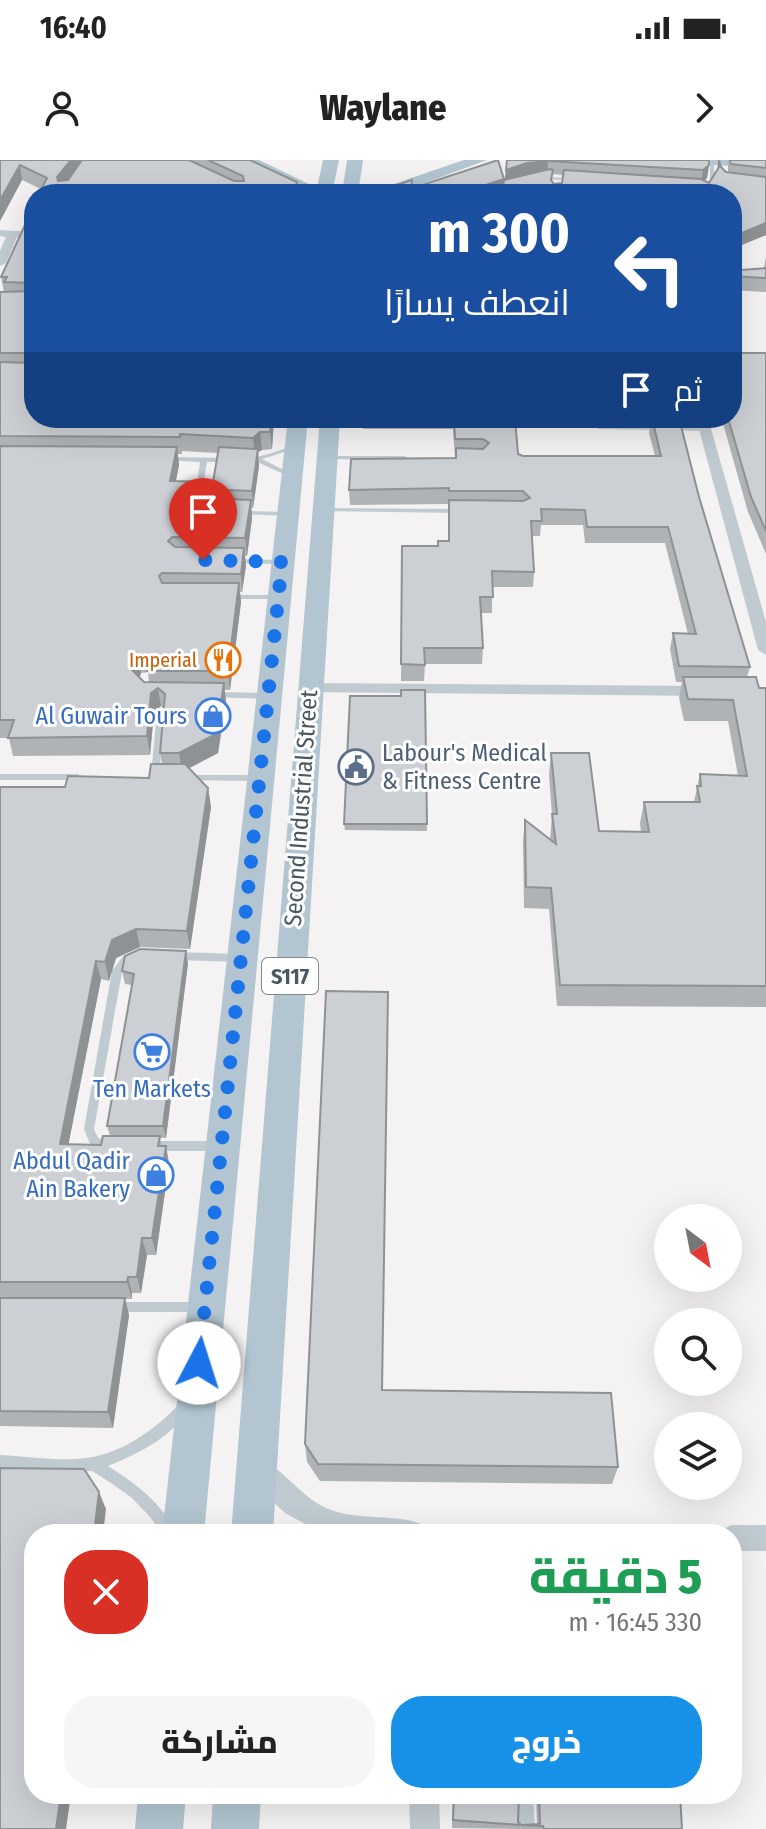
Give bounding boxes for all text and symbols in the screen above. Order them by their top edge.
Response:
text: 16:40 [40,10,107,46]
icon: person [40,86,84,130]
text: Waylane [320,86,446,130]
icon: forward [682,86,726,130]
text: 300 m [428,200,570,267]
icon: left [598,216,702,320]
text: انعطف يسارًا [384,281,570,325]
icon: arrive [614,368,658,412]
text: ثم [674,373,702,409]
pin [169,478,237,560]
icon: arrive [181,490,225,534]
restaurant icon: Imperial [204,641,242,679]
place label: Imperial [129,648,197,672]
street label: Second Industrial Street [279,689,323,927]
shop icon: Al Guwair Tours [194,697,232,735]
place label: Al Guwair Tours [36,702,187,730]
place label: Labour's Medical & Fitness Centre [382,739,547,795]
public building icon: Labour's Medical & Fitness Centre [337,748,375,786]
road number: S117 [262,958,318,994]
supermarket icon: Ten Markets [133,1033,171,1071]
place label: Ten Markets [93,1075,211,1103]
place label: Abdul Qadir Ain Bakery [13,1147,131,1203]
shop icon: Abdul Qadir Ain Bakery [137,1156,175,1194]
north arrow [654,1204,742,1292]
map controls [654,1204,742,1500]
button: search [654,1308,742,1396]
position arrow [157,1321,241,1405]
button: layers [654,1412,742,1500]
text: 5 دقيقة [529,1548,702,1606]
button: close [64,1550,148,1634]
text: 330 m · 16:45 [568,1607,702,1638]
button: مشاركة [64,1696,375,1788]
button: خروج [391,1696,702,1788]

